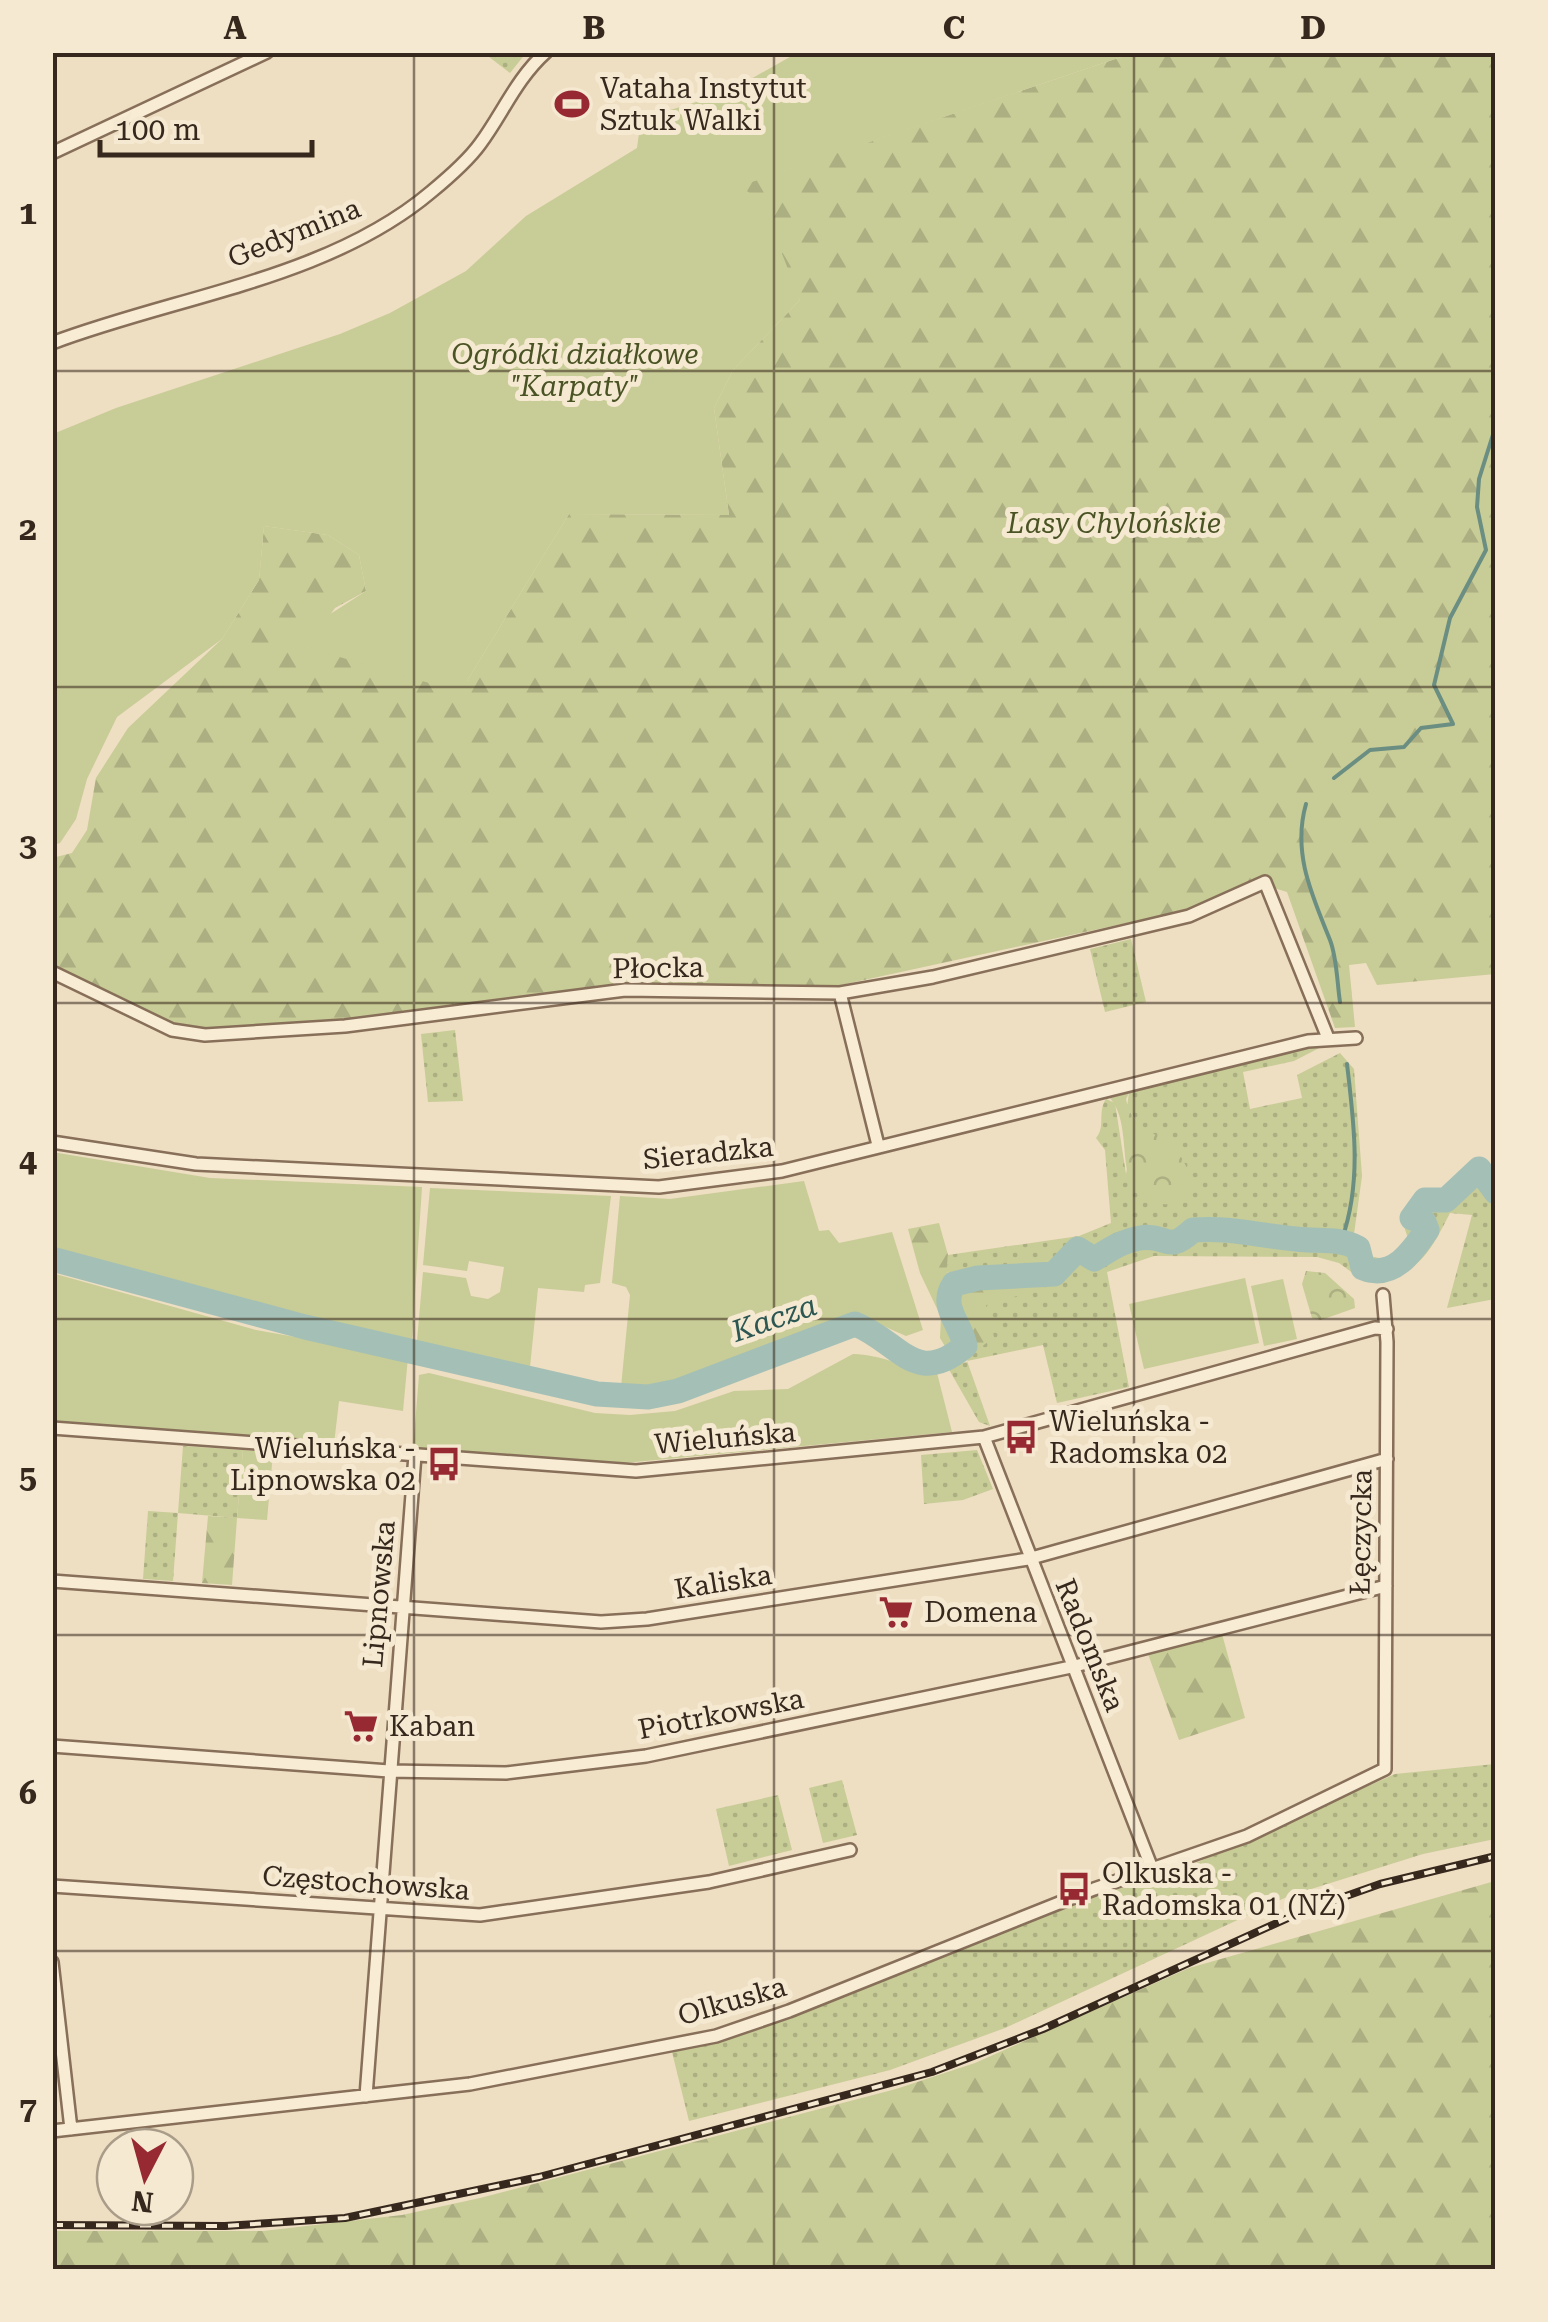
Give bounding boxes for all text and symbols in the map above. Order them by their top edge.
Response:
text: A [223,9,247,47]
text: B [582,9,606,47]
text: C [943,9,965,47]
text: D [1300,9,1326,47]
place label: Vataha Instytut Sztuk Walki [600,72,807,137]
sports icon: Vataha Instytut Sztuk Walki [553,85,591,123]
scale bar [100,95,312,157]
text: 100 m [115,112,200,147]
street label: Gedymina [223,191,365,275]
text: 1 [19,194,37,232]
park label: Ogródki działkowe "Karpaty" [452,338,698,403]
park label: Lasy Chylońskie [1006,507,1221,540]
text: 2 [19,510,37,548]
text: 3 [19,826,37,864]
street label: Płocka [612,951,704,985]
street label: Sieradzka [641,1130,775,1176]
text: 4 [19,1142,37,1180]
water label: Kacza [726,1287,821,1349]
place label: Wieluńska - Radomska 02 [1049,1405,1227,1470]
street label: Wieluńska [653,1415,797,1461]
bus stop icon: Wieluńska - Radomska 02 [1002,1418,1040,1456]
place label: Wieluńska - Lipnowska 02 [230,1432,416,1497]
bus stop icon: Wieluńska - Lipnowska 02 [425,1445,463,1483]
text: 5 [19,1458,37,1496]
street label: Łęczycka [1343,1469,1379,1595]
street label: Lipnowska [356,1519,402,1669]
street label: Kaliska [672,1558,774,1606]
street label: Radomska [1048,1574,1132,1716]
supermarket icon: Domena [877,1593,915,1631]
place label: Domena [924,1596,1037,1629]
street label: Piotrkowska [635,1682,807,1746]
supermarket icon: Kaban [342,1707,380,1745]
place label: Kaban [389,1710,475,1743]
text: 6 [19,1774,37,1812]
place label: Olkuska - Radomska 01 (NŻ) [1102,1857,1346,1922]
street label: Częstochowska [261,1859,471,1907]
bus stop icon: Olkuska - Radomska 01 (NŻ) [1055,1870,1093,1908]
street label: Olkuska [674,1970,790,2032]
text: 7 [19,2090,37,2128]
north arrow [95,2127,195,2227]
text: N [130,2184,155,2219]

